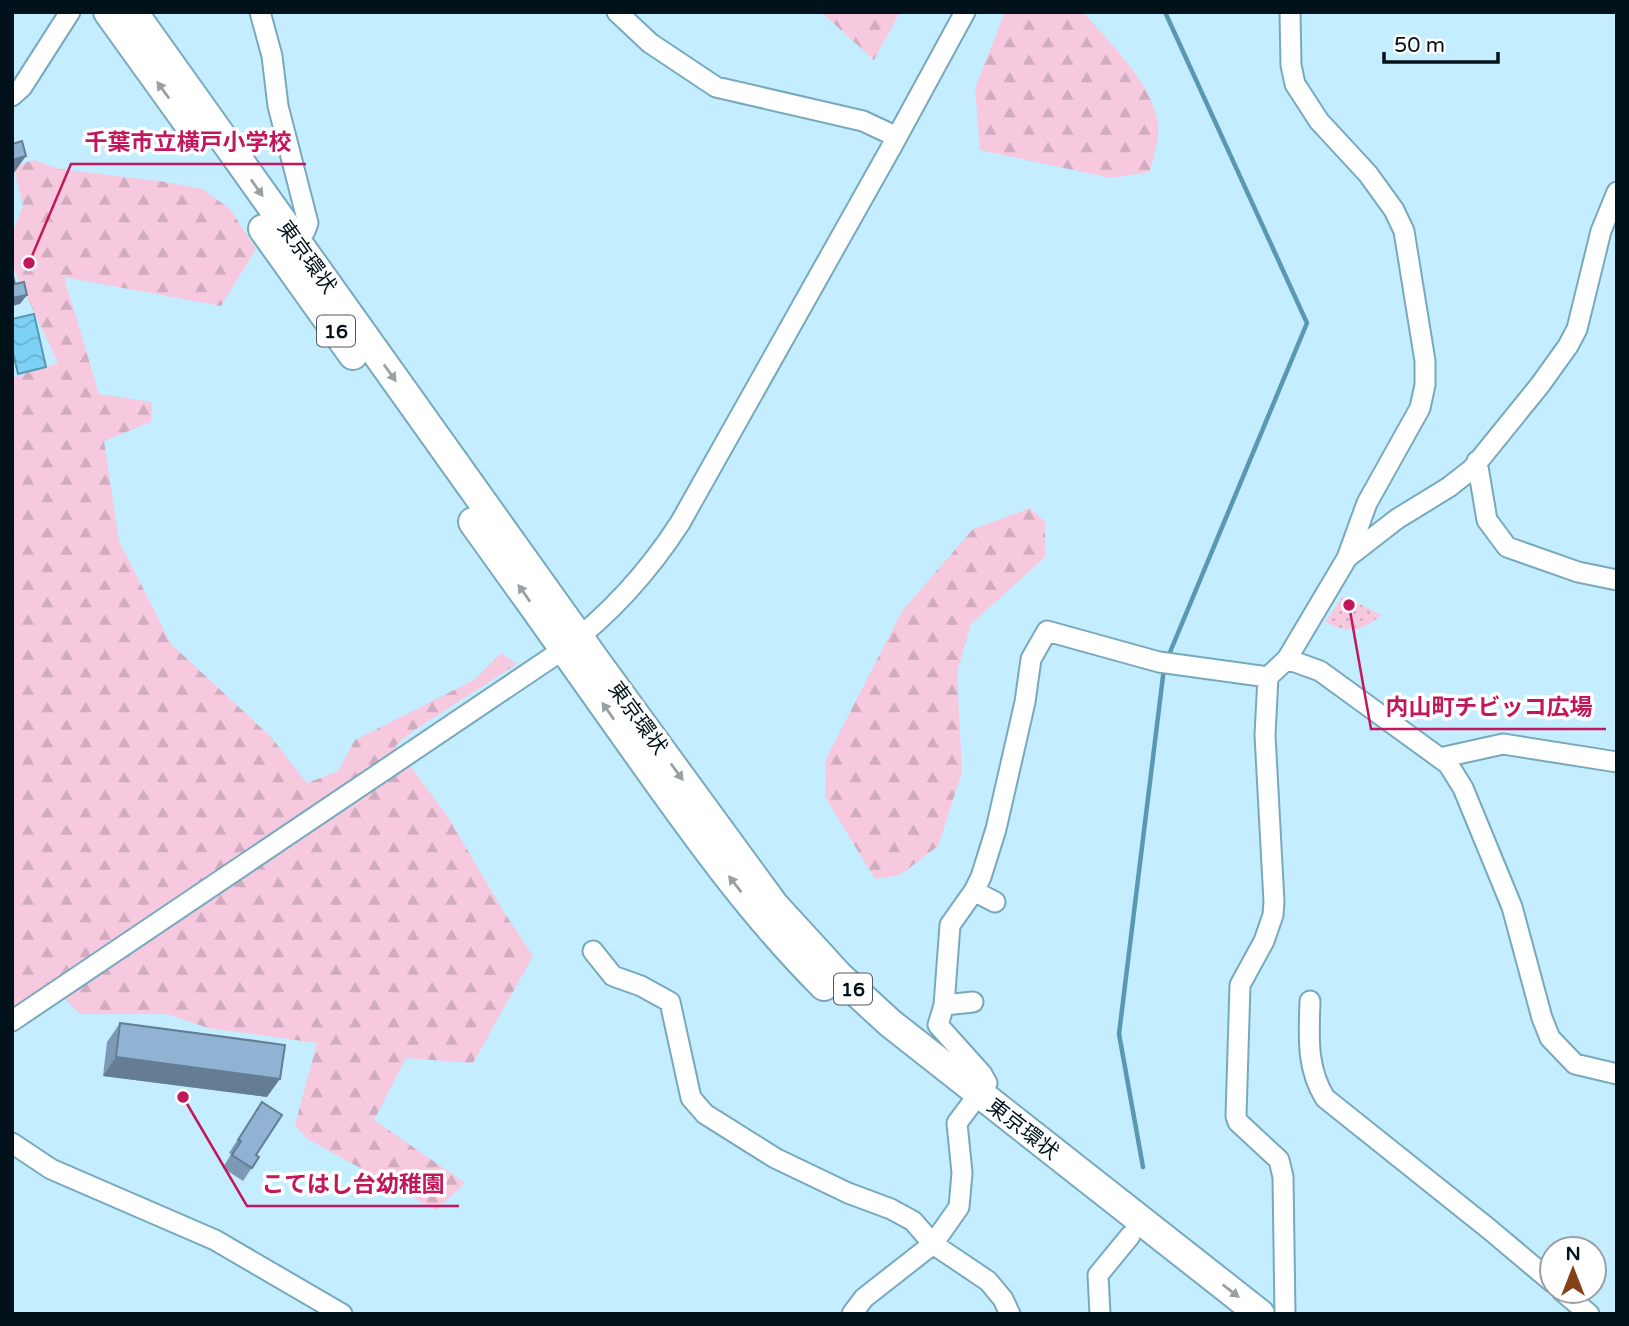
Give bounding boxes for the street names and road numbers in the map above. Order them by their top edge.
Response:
street label: 東京環状 [272,216,341,299]
road number: 16 [317,316,355,346]
street label: 東京環状 [603,677,672,760]
road number: 16 [834,973,872,1004]
street label: 東京環状 [982,1094,1063,1165]

